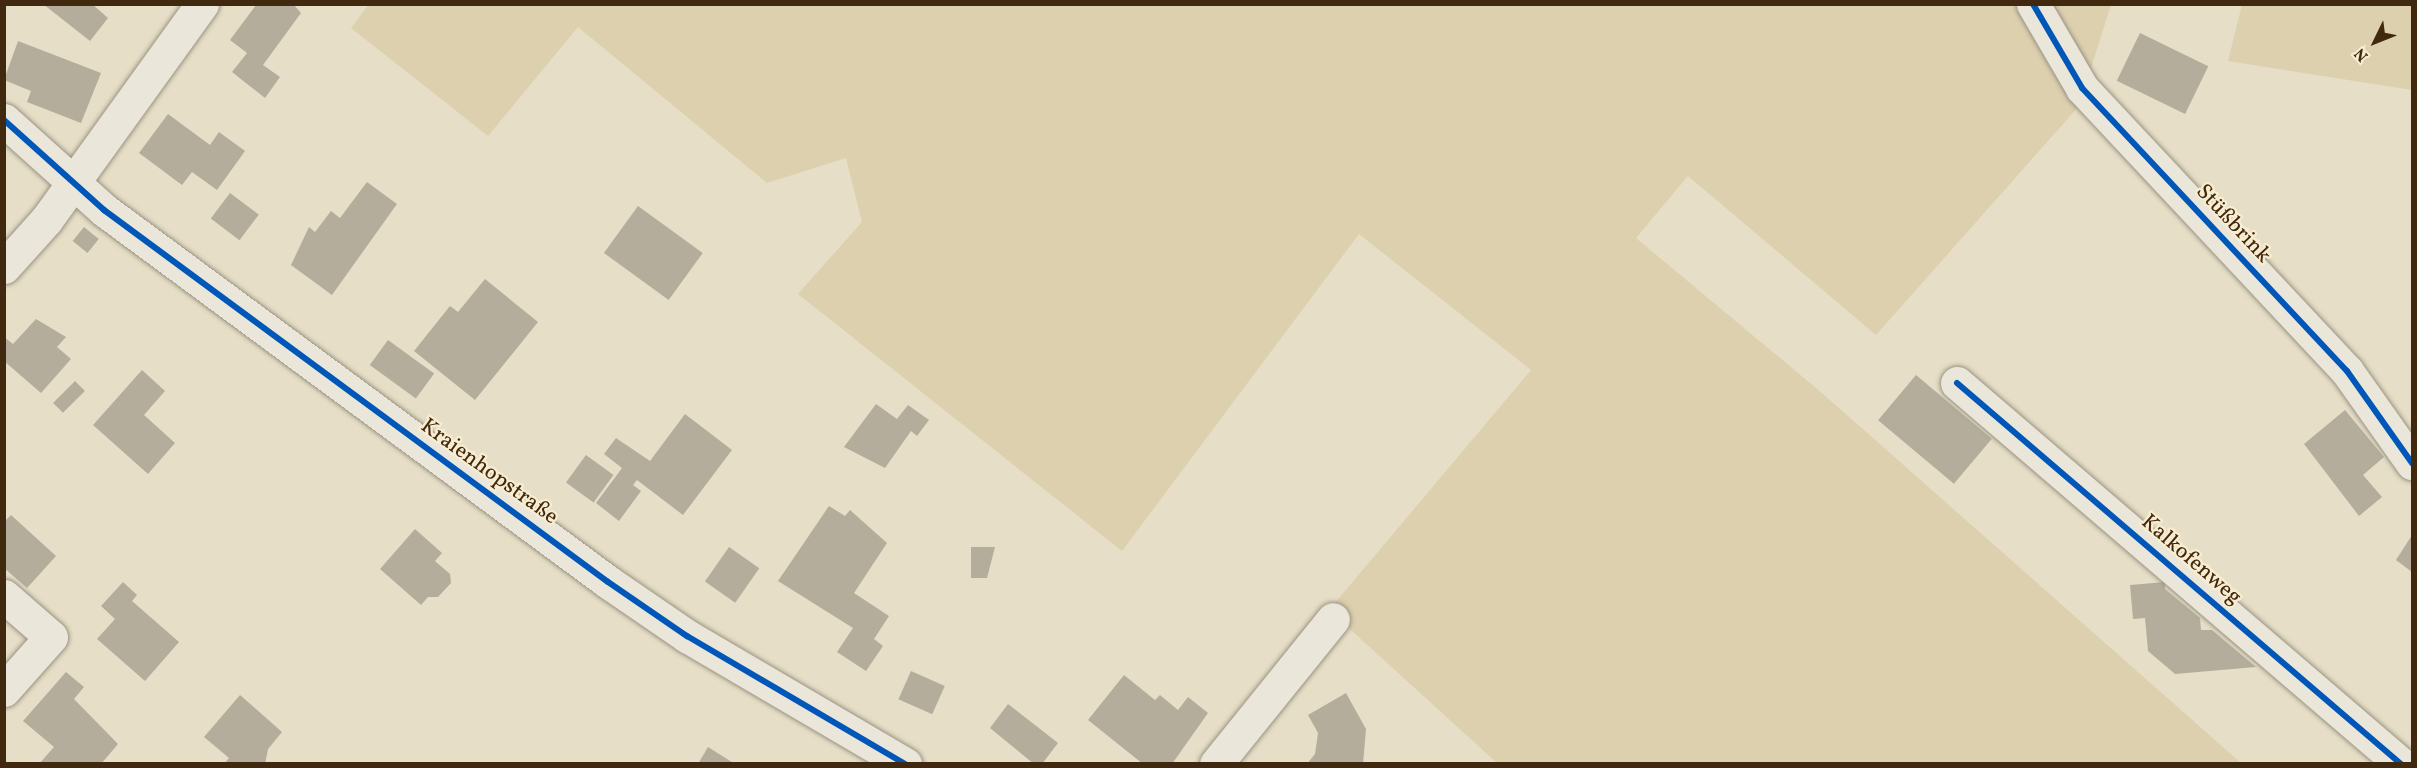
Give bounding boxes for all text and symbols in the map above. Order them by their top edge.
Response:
north arrow [2345,12,2405,72]
text: N [2350,43,2374,66]
street label: Stüßbrink [2190,179,2276,269]
street label: Kraienhopstraße [415,413,563,531]
street label: Kalkofenweg [2135,509,2247,611]

